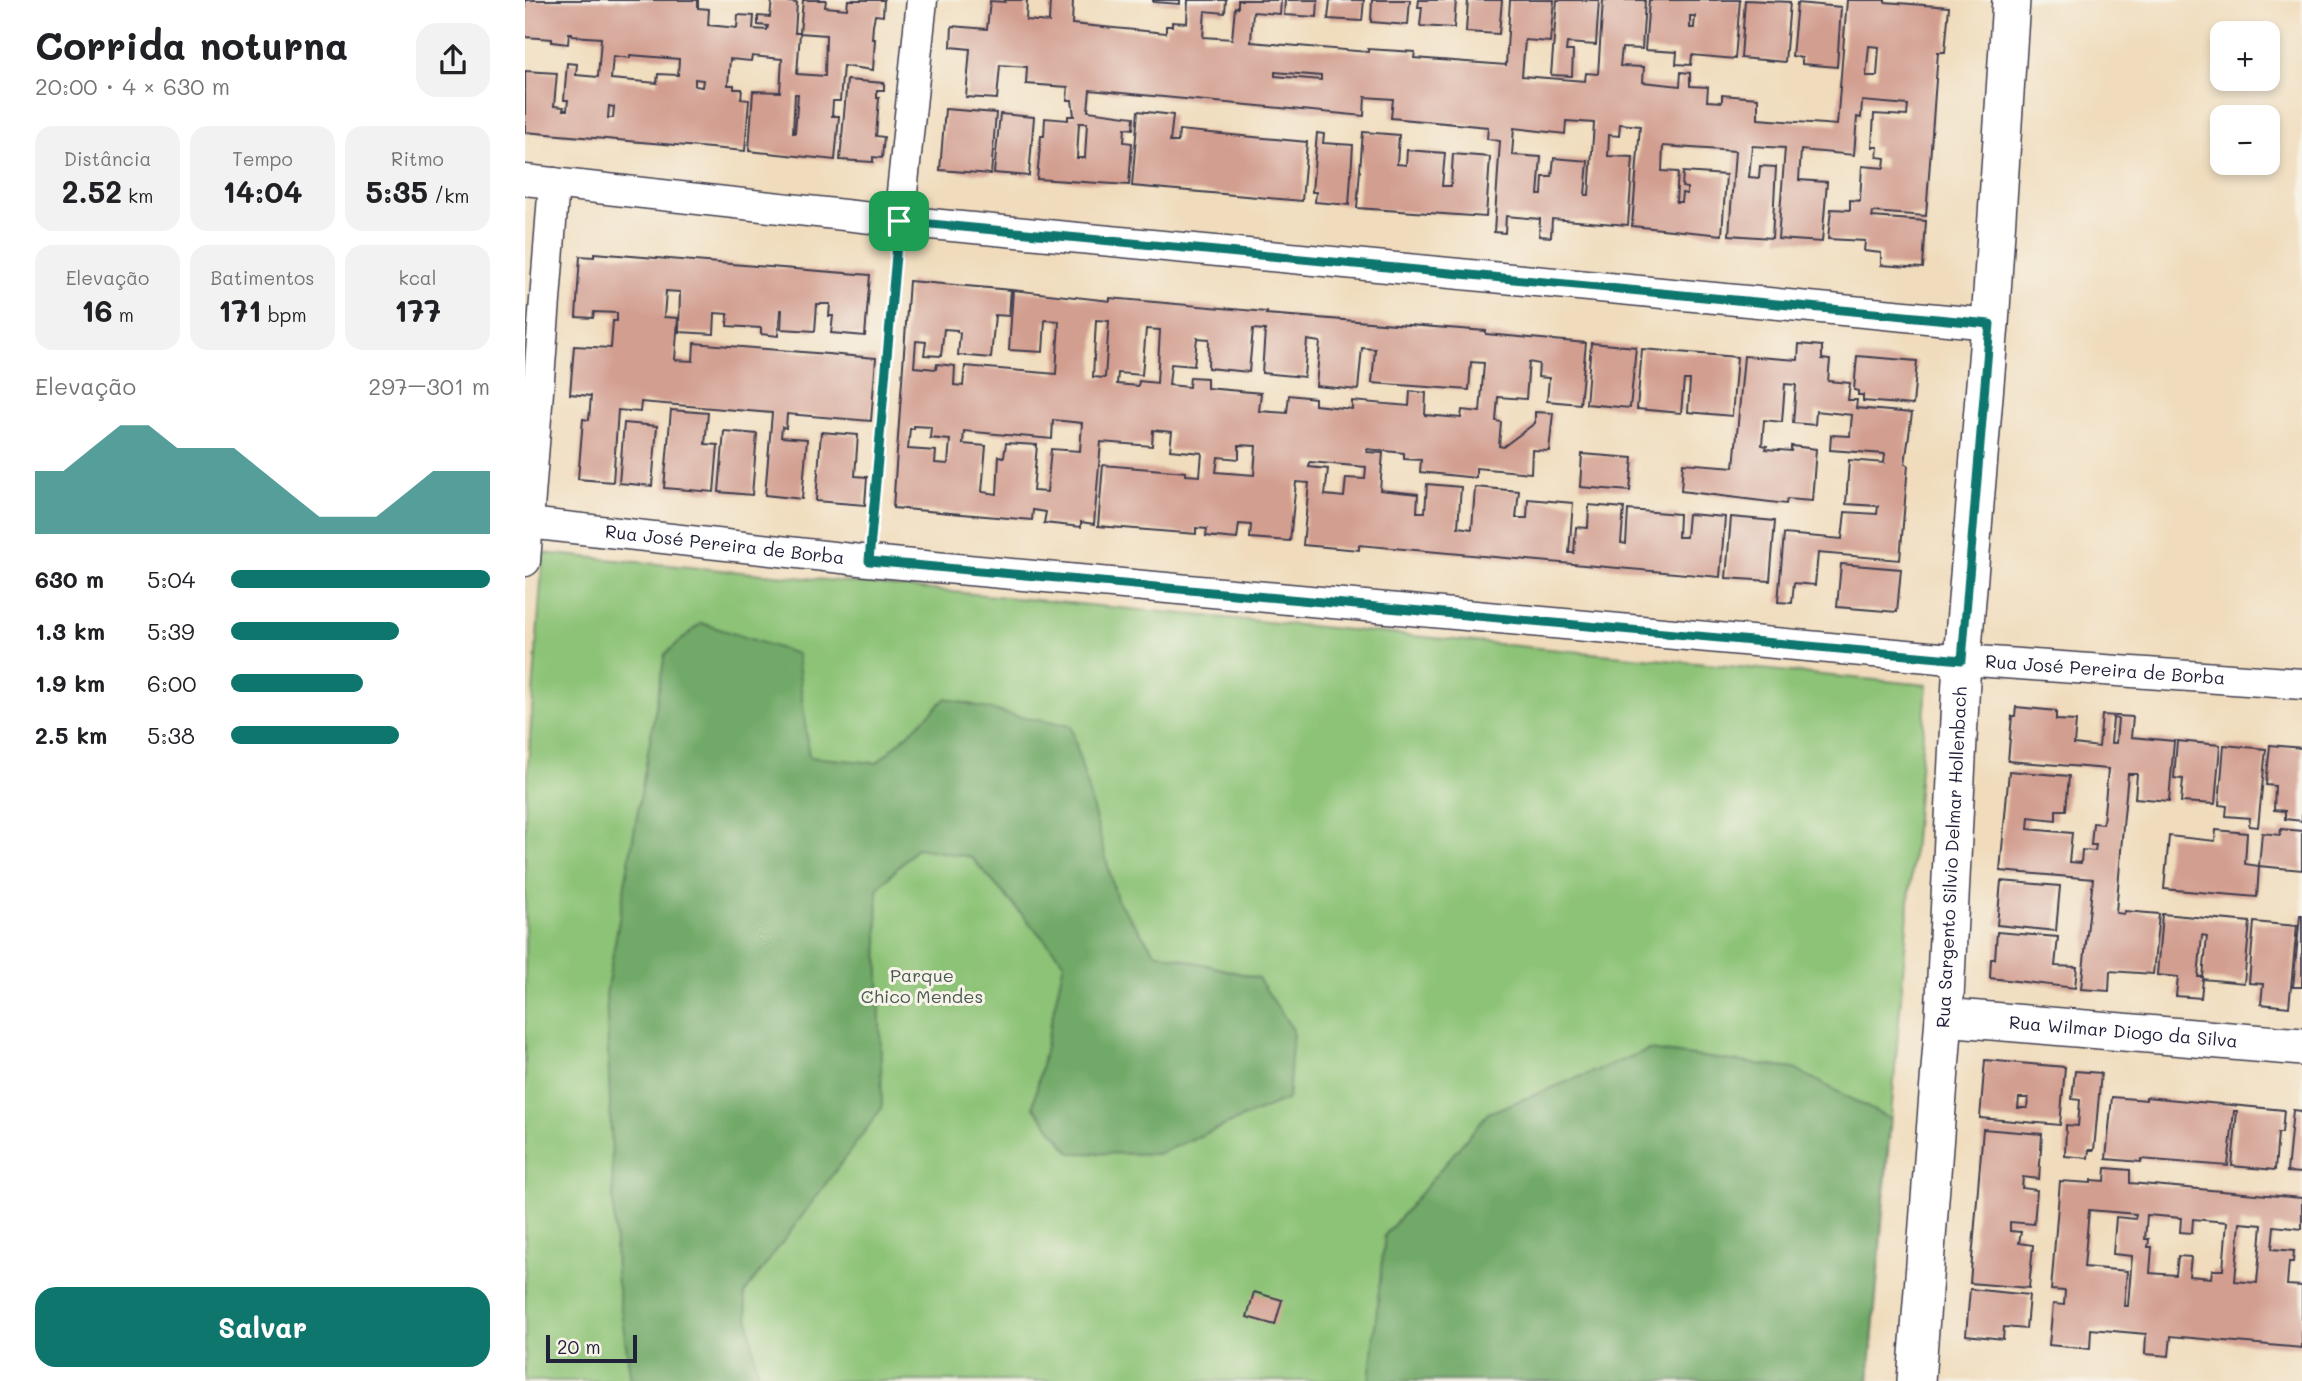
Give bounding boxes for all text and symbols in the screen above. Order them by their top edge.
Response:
text: Corrida noturna [35,20,348,70]
map controls [2210,21,2280,175]
button: + [2210,21,2280,91]
button: share [416,23,490,97]
text: 20:00 · 4 × 630 m [35,71,230,101]
button: − [2210,105,2280,175]
text: Distância [64,146,151,171]
text: Tempo [232,146,293,171]
text: Ritmo [391,146,444,171]
text: 2.52 [62,171,122,211]
text: 14:04 [222,171,303,211]
text: 5:35 [366,171,428,211]
text: km [122,183,153,208]
text: /km [428,183,469,208]
pin [869,191,929,251]
icon: arrive [880,202,918,240]
text: Elevação [66,265,149,290]
text: Batimentos [210,265,315,290]
text: kcal [399,265,436,290]
text: 16 [81,290,113,330]
text: 171 [218,290,262,330]
text: 177 [394,290,441,330]
text: m [113,302,134,327]
text: bpm [262,302,307,327]
text: Elevação [35,371,136,401]
text: 297–301 m [368,371,490,401]
street label: Rua José Pereira de Borba [604,519,846,569]
text: 630 m [35,564,104,594]
text: 5:04 [147,564,195,594]
text: 1.3 km [35,616,105,646]
text: 5:39 [147,616,195,646]
street label: Rua José Pereira de Borba [1984,649,2226,690]
text: 1.9 km [35,668,105,698]
text: 6:00 [147,668,196,698]
street label: Rua Sargento Silvio Delmar Hollenbach [1930,686,1972,1029]
text: 2.5 km [35,720,107,750]
text: 5:38 [147,720,195,750]
park label: Parque Chico Mendes [861,963,983,1008]
street label: Rua Wilmar Diogo da Silva [2008,1009,2239,1053]
button: Salvar [35,1287,490,1367]
scale bar [546,1332,637,1364]
text: 20 m [557,1334,601,1359]

